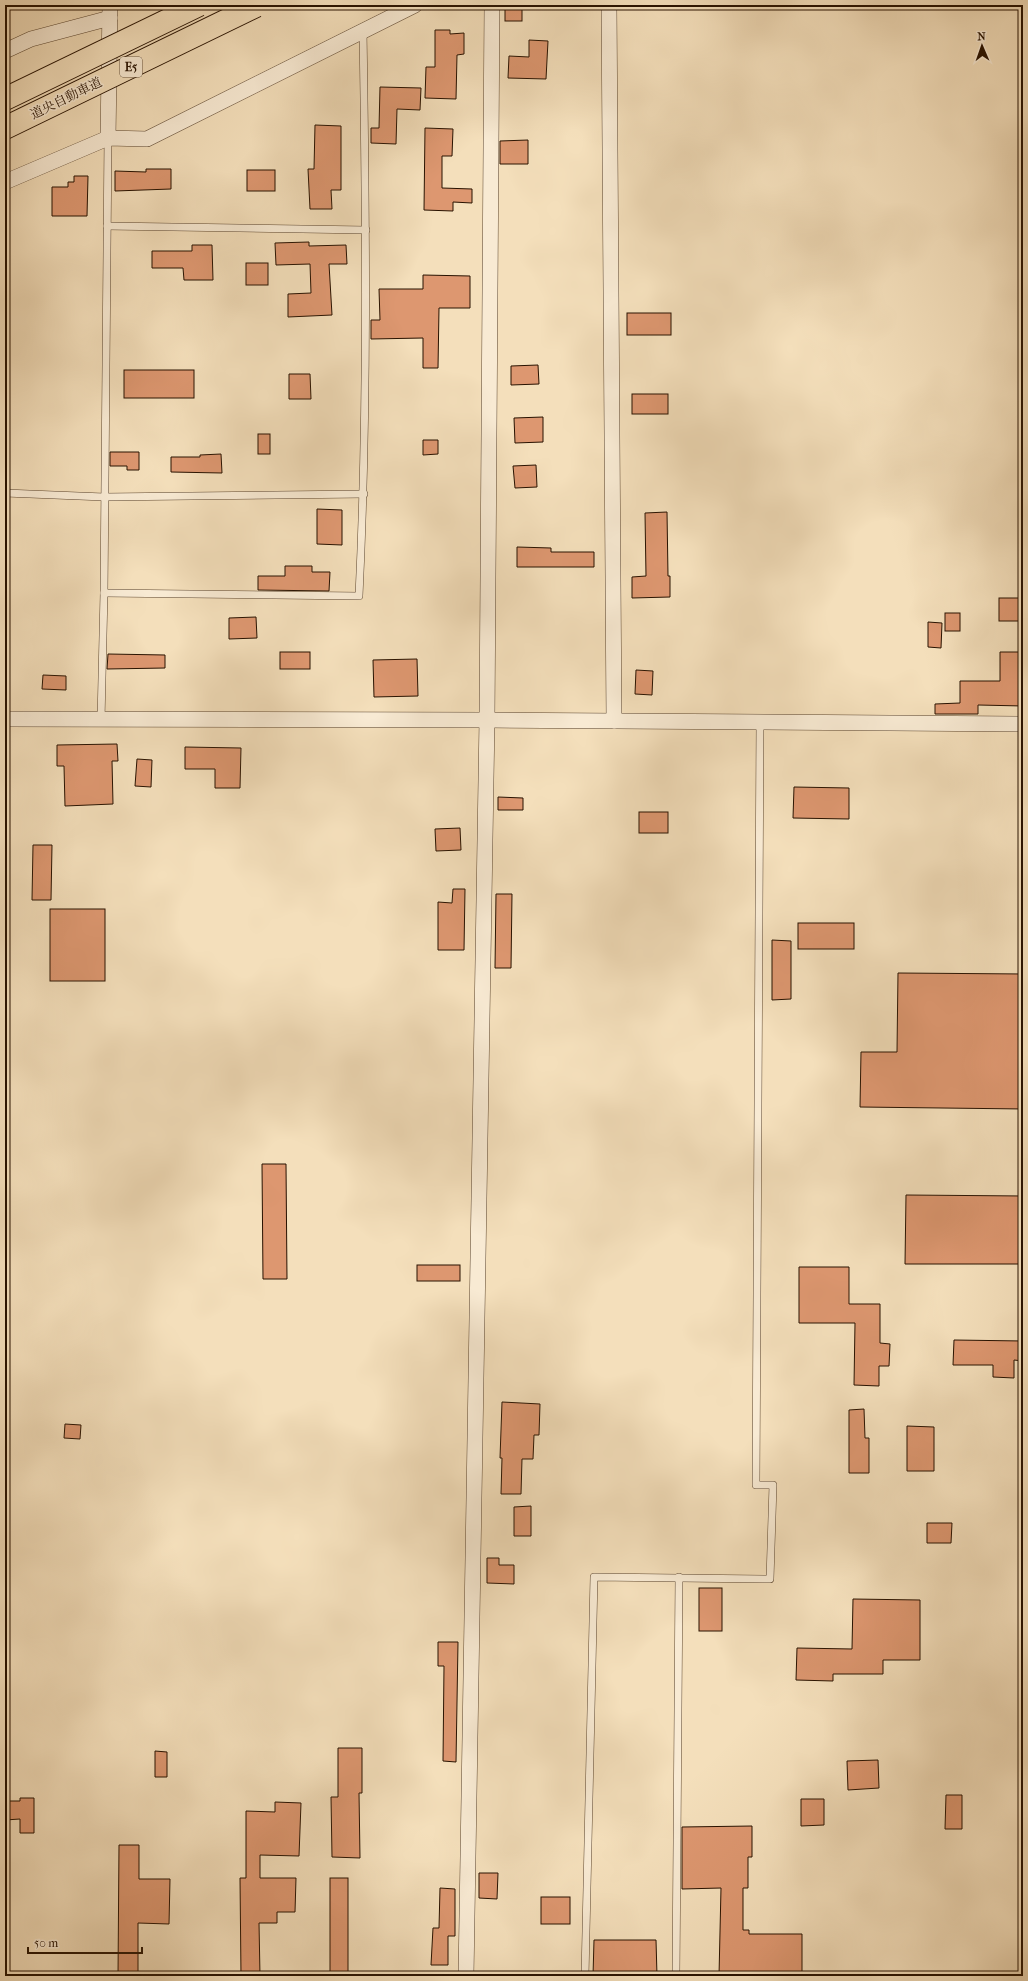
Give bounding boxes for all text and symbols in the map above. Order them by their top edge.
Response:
north arrow [962,26,1002,66]
text: N [977,30,987,43]
road number: E5 [120,57,142,77]
street label: 道央自動車道 [28,74,104,122]
scale bar [28,1929,142,1955]
text: 50 m [34,1936,58,1950]

